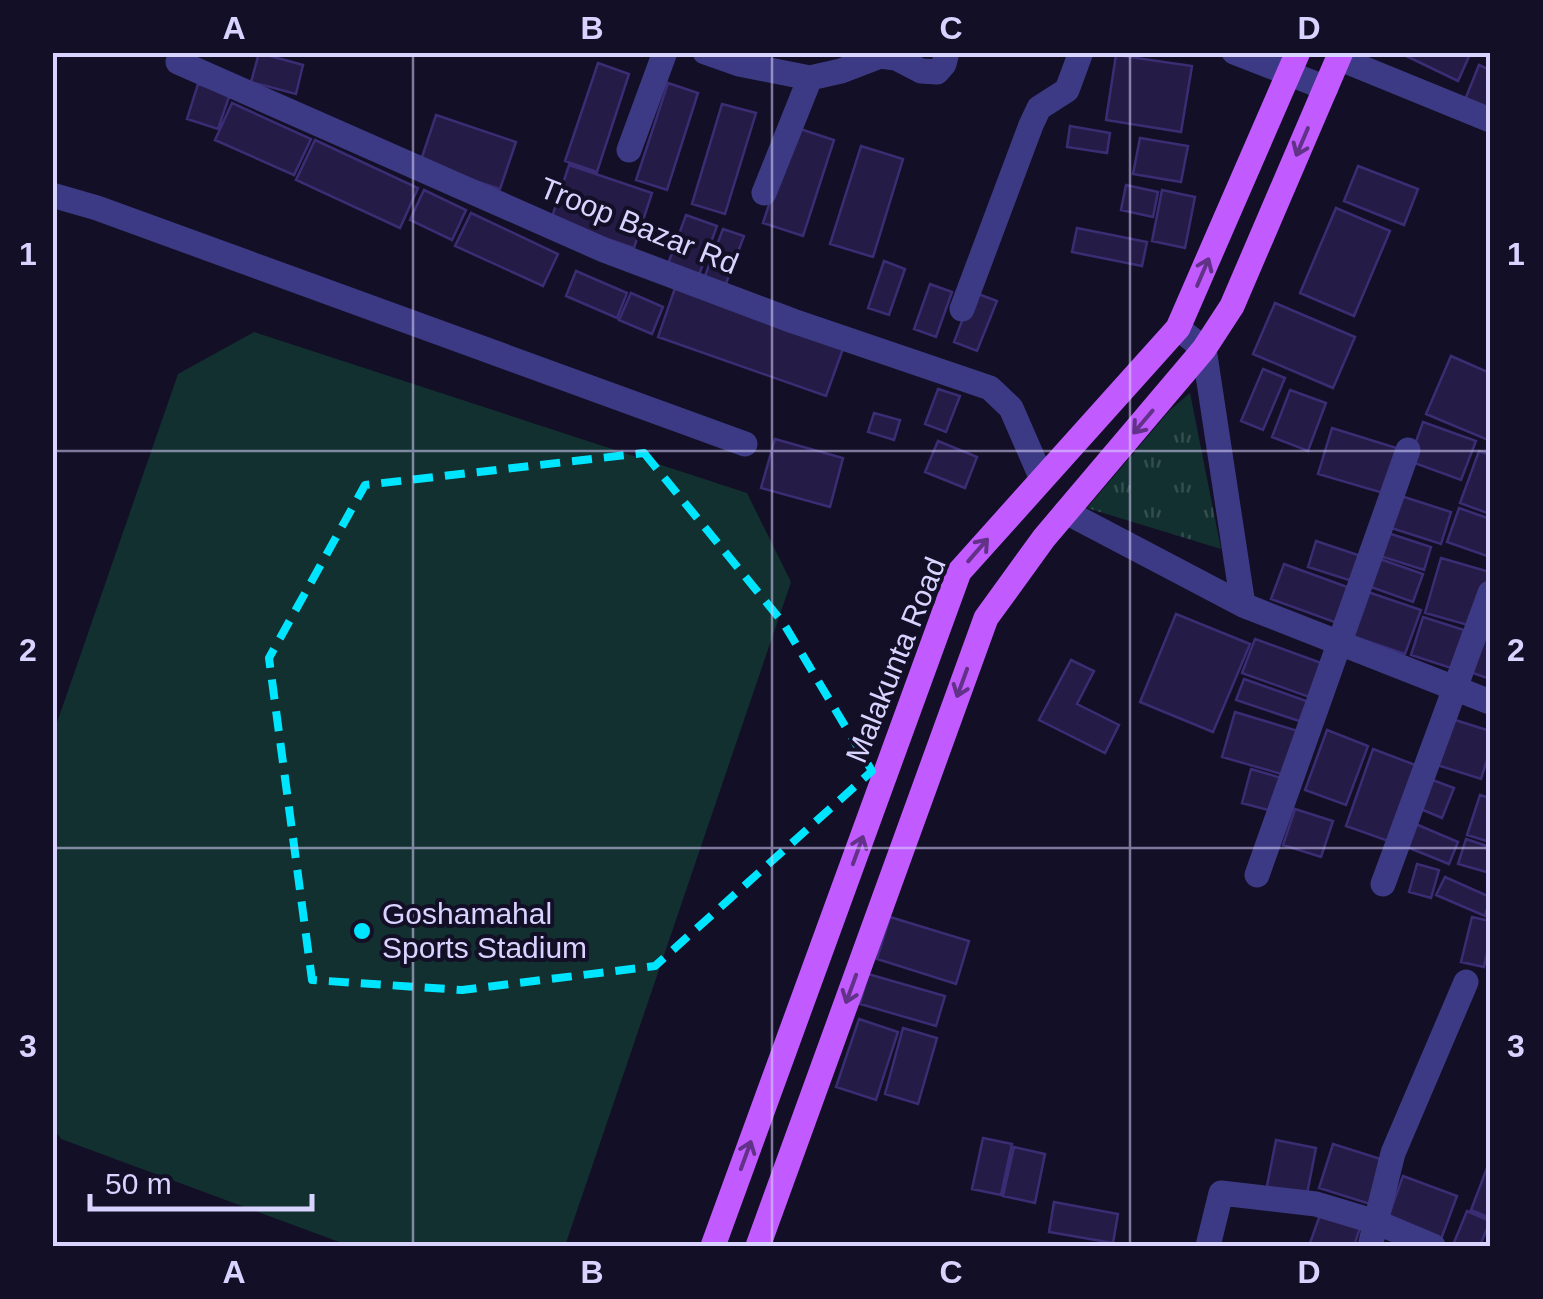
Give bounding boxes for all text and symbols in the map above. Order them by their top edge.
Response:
text: A [222,10,246,46]
text: B [580,10,604,46]
text: C [939,10,963,46]
text: D [1297,10,1321,46]
one-way arrow [1292,126,1310,157]
street label: Troop Bazar Rd [535,171,743,280]
text: 1 [19,236,37,272]
text: 1 [1507,236,1525,272]
one-way arrow [1195,257,1213,288]
one-way arrow [1131,409,1154,434]
one-way arrow [967,537,989,563]
street label: Malakunta Road [839,552,952,767]
text: 2 [19,632,37,668]
text: 2 [1507,632,1525,668]
one-way arrow [952,667,970,698]
one-way arrow [850,835,868,866]
place label: Goshamahal Sports Stadium [382,897,587,964]
marker: Goshamahal Sports Stadium [351,920,373,942]
one-way arrow [841,972,859,1003]
text: 3 [19,1028,37,1064]
text: 3 [1507,1028,1525,1064]
one-way arrow [738,1140,756,1171]
scale bar [90,1149,312,1211]
text: 50 m [105,1167,172,1200]
text: A [222,1254,246,1290]
text: B [580,1254,604,1290]
text: C [939,1254,963,1290]
text: D [1297,1254,1321,1290]

